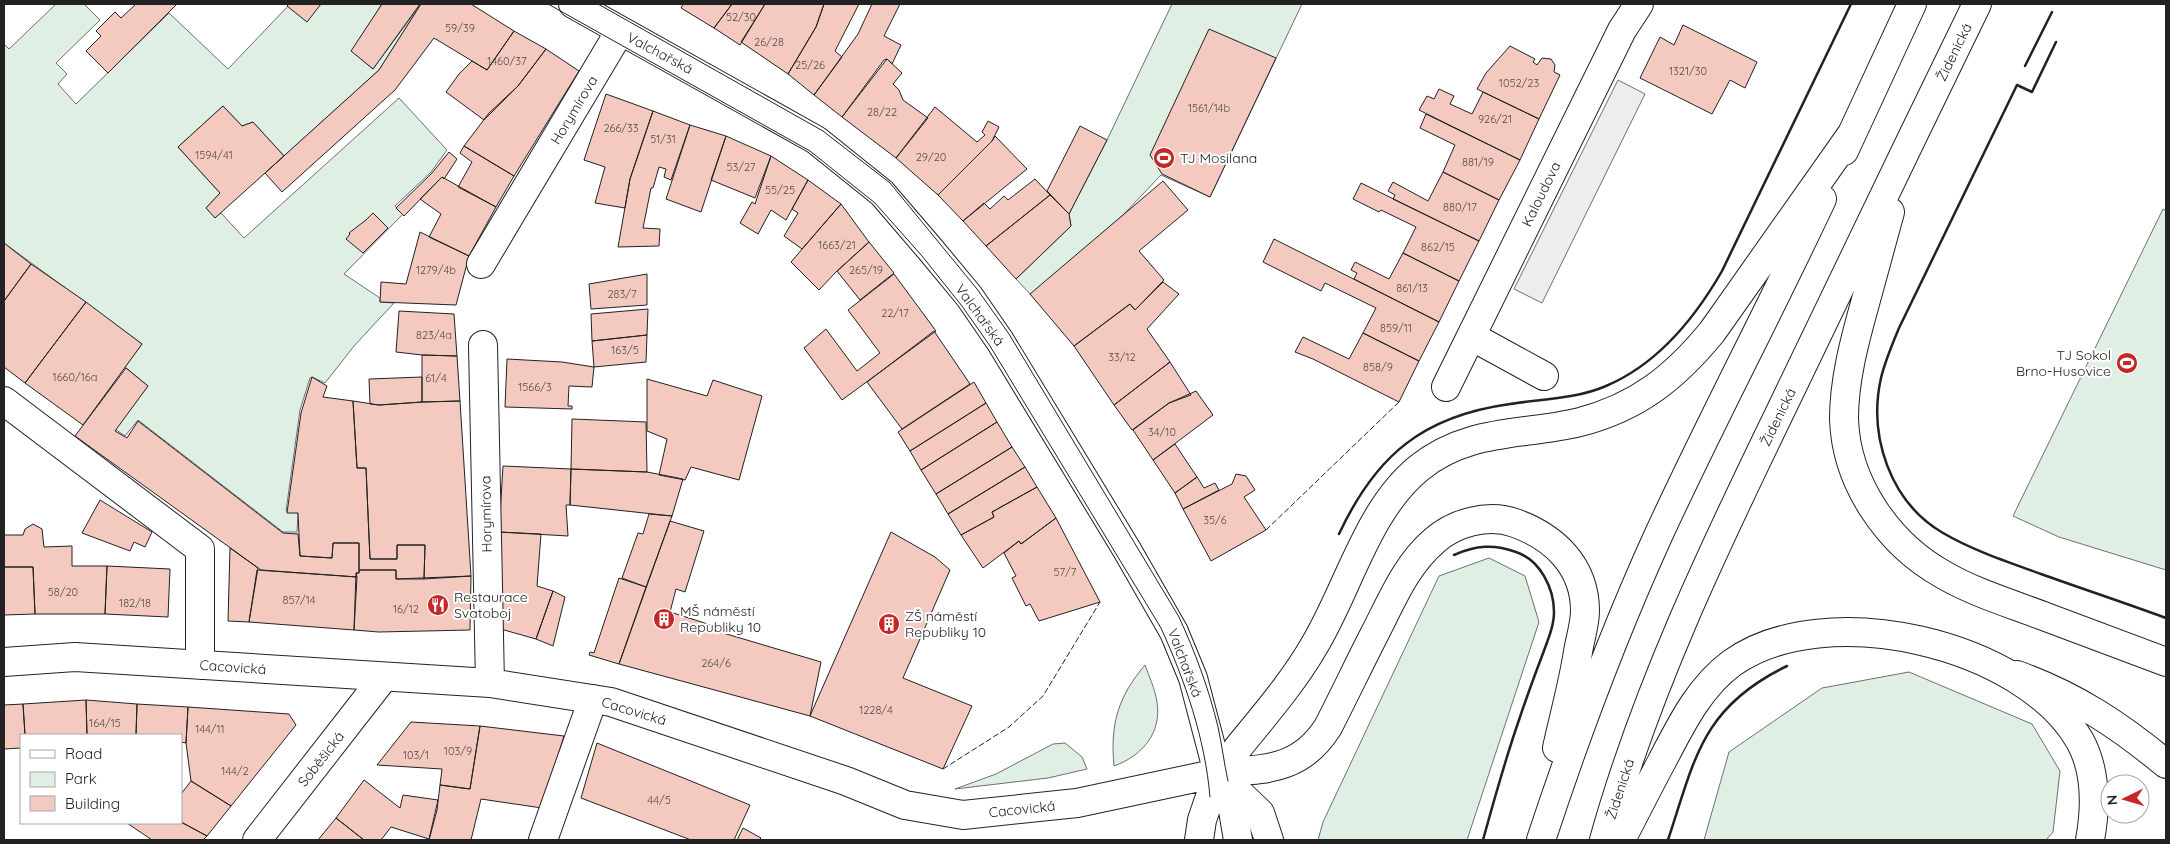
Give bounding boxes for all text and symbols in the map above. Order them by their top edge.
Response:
house number: 52/30 [726,10,756,24]
street label: Židenická [1932,20,1976,84]
house number: 59/39 [445,21,475,35]
street label: Valchařská [624,28,696,78]
house number: 26/28 [754,35,784,49]
house number: 1460/37 [487,54,527,68]
house number: 25/26 [795,58,825,72]
house number: 1321/30 [1669,64,1707,78]
street label: Horymírova [546,72,602,148]
house number: 1052/23 [1499,76,1539,90]
house number: 1561/14b [1188,101,1230,115]
house number: 28/22 [867,105,897,119]
house number: 926/21 [1478,112,1512,126]
house number: 266/33 [603,121,639,135]
house number: 51/31 [650,132,676,146]
sports icon: TJ Mosilana [1152,146,1176,170]
house number: 1594/41 [195,148,233,162]
place label: TJ Mosilana [1180,149,1257,167]
house number: 29/20 [916,150,946,164]
house number: 881/19 [1462,155,1494,169]
street label: Kaloudova [1518,159,1564,229]
house number: 53/27 [726,160,756,174]
house number: 55/25 [765,183,795,197]
house number: 880/17 [1443,200,1477,214]
house number: 1663/21 [818,238,856,252]
house number: 862/15 [1421,240,1455,254]
house number: 1279/4b [416,263,456,277]
house number: 265/19 [849,263,883,277]
street label: Valchařská [951,280,1009,350]
house number: 861/13 [1396,281,1428,295]
house number: 283/7 [607,287,637,301]
house number: 22/17 [881,306,909,320]
house number: 859/11 [1380,321,1412,335]
house number: 823/4a [416,328,452,342]
house number: 163/5 [611,343,639,357]
place label: TJ Sokol Brno-Husovice [2016,346,2111,380]
house number: 33/12 [1108,350,1136,364]
sports icon: TJ Sokol Brno-Husovice [2115,351,2139,375]
house number: 858/9 [1363,360,1393,374]
house number: 1660/16a [53,370,97,384]
house number: 61/4 [425,371,447,385]
house number: 1566/3 [518,380,552,394]
street label: Židenická [1756,385,1800,449]
house number: 34/10 [1148,425,1176,439]
street label: Horymírova [476,475,496,553]
house number: 35/6 [1203,513,1227,527]
house number: 57/7 [1053,565,1077,579]
house number: 58/20 [48,585,78,599]
place label: Restaurace Svatoboj [454,588,528,622]
house number: 857/14 [282,593,316,607]
restaurant icon: Restaurace Svatoboj [426,593,450,617]
house number: 182/18 [119,596,151,610]
house number: 16/12 [393,602,419,616]
place label: MŠ náměstí Republiky 10 [680,602,761,636]
building icon: MŠ náměstí Republiky 10 [652,607,676,631]
place label: ZŠ náměstí Republiky 10 [905,607,986,641]
building icon: ZŠ náměstí Republiky 10 [877,612,901,636]
street label: Valchařská [1164,626,1206,700]
street label: Cacovická [199,656,267,678]
house number: 264/6 [701,656,731,670]
street label: Cacovická [599,693,669,729]
house number: 1228/4 [859,703,893,717]
house number: 164/15 [89,716,121,730]
house number: 144/11 [195,722,225,736]
street label: Soběšická [294,728,348,790]
legend [20,734,182,824]
text: Road [65,744,102,763]
house number: 103/9 [444,744,472,758]
house number: 103/1 [403,748,429,762]
street label: Židenická [1602,756,1638,822]
house number: 144/2 [221,764,249,778]
text: Park [65,769,97,788]
north arrow [2100,774,2150,824]
house number: 44/5 [647,793,671,807]
text: Building [65,794,120,813]
text: N [2103,794,2121,806]
street label: Cacovická [988,797,1056,821]

